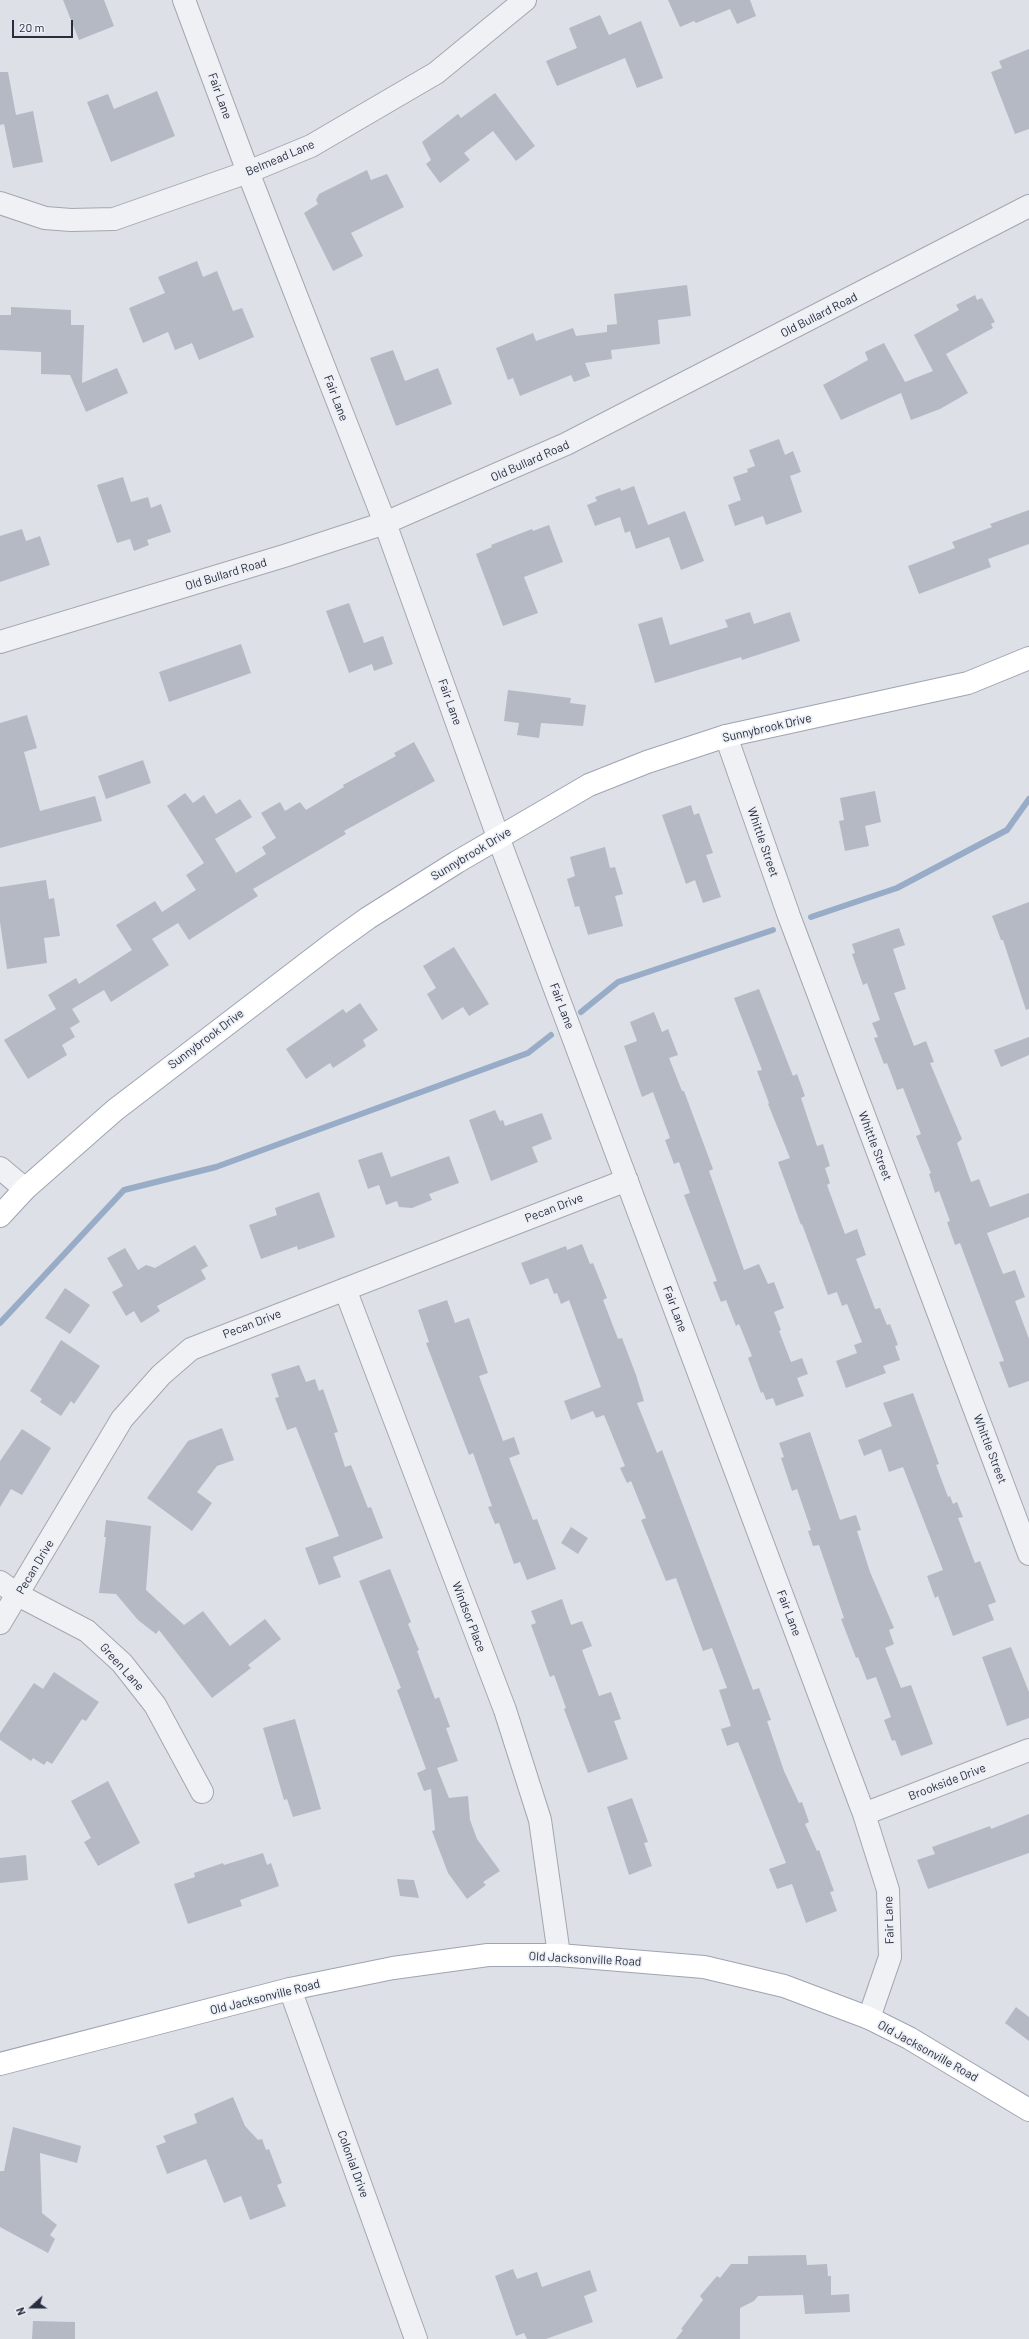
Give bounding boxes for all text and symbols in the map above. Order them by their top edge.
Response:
scale bar [14,12,75,38]
text: 20 m [19,20,45,34]
street label: Fair Lane [205,71,235,121]
street label: Belmead Lane [243,137,317,179]
street label: Old Bullard Road [778,289,860,341]
street label: Fair Lane [321,373,351,423]
street label: Old Bullard Road [489,437,571,485]
street label: Old Bullard Road [184,555,268,593]
street label: Fair Lane [435,677,465,727]
street label: Sunnybrook Drive [721,711,813,745]
street label: Whittle Street [744,805,782,879]
street label: Sunnybrook Drive [428,824,514,884]
street label: Fair Lane [547,981,577,1031]
street label: Sunnybrook Drive [165,1006,247,1072]
street label: Whittle Street [855,1109,895,1183]
street label: Pecan Drive [523,1190,585,1226]
street label: Fair Lane [660,1284,690,1334]
street label: Pecan Drive [221,1306,283,1342]
street label: Whittle Street [970,1412,1010,1486]
street label: Pecan Drive [13,1537,57,1597]
street label: Windsor Place [449,1580,489,1654]
street label: Fair Lane [774,1588,804,1638]
street label: Green Lane [97,1640,147,1694]
street label: Brookside Drive [906,1761,988,1803]
street label: Fair Lane [881,1896,897,1944]
street label: Old Jacksonville Road [528,1949,642,1969]
street label: Old Jacksonville Road [209,1976,321,2018]
street label: Old Jacksonville Road [875,2017,981,2085]
street label: Colonial Drive [334,2128,372,2200]
north arrow [12,2287,52,2327]
text: N [13,2306,28,2317]

